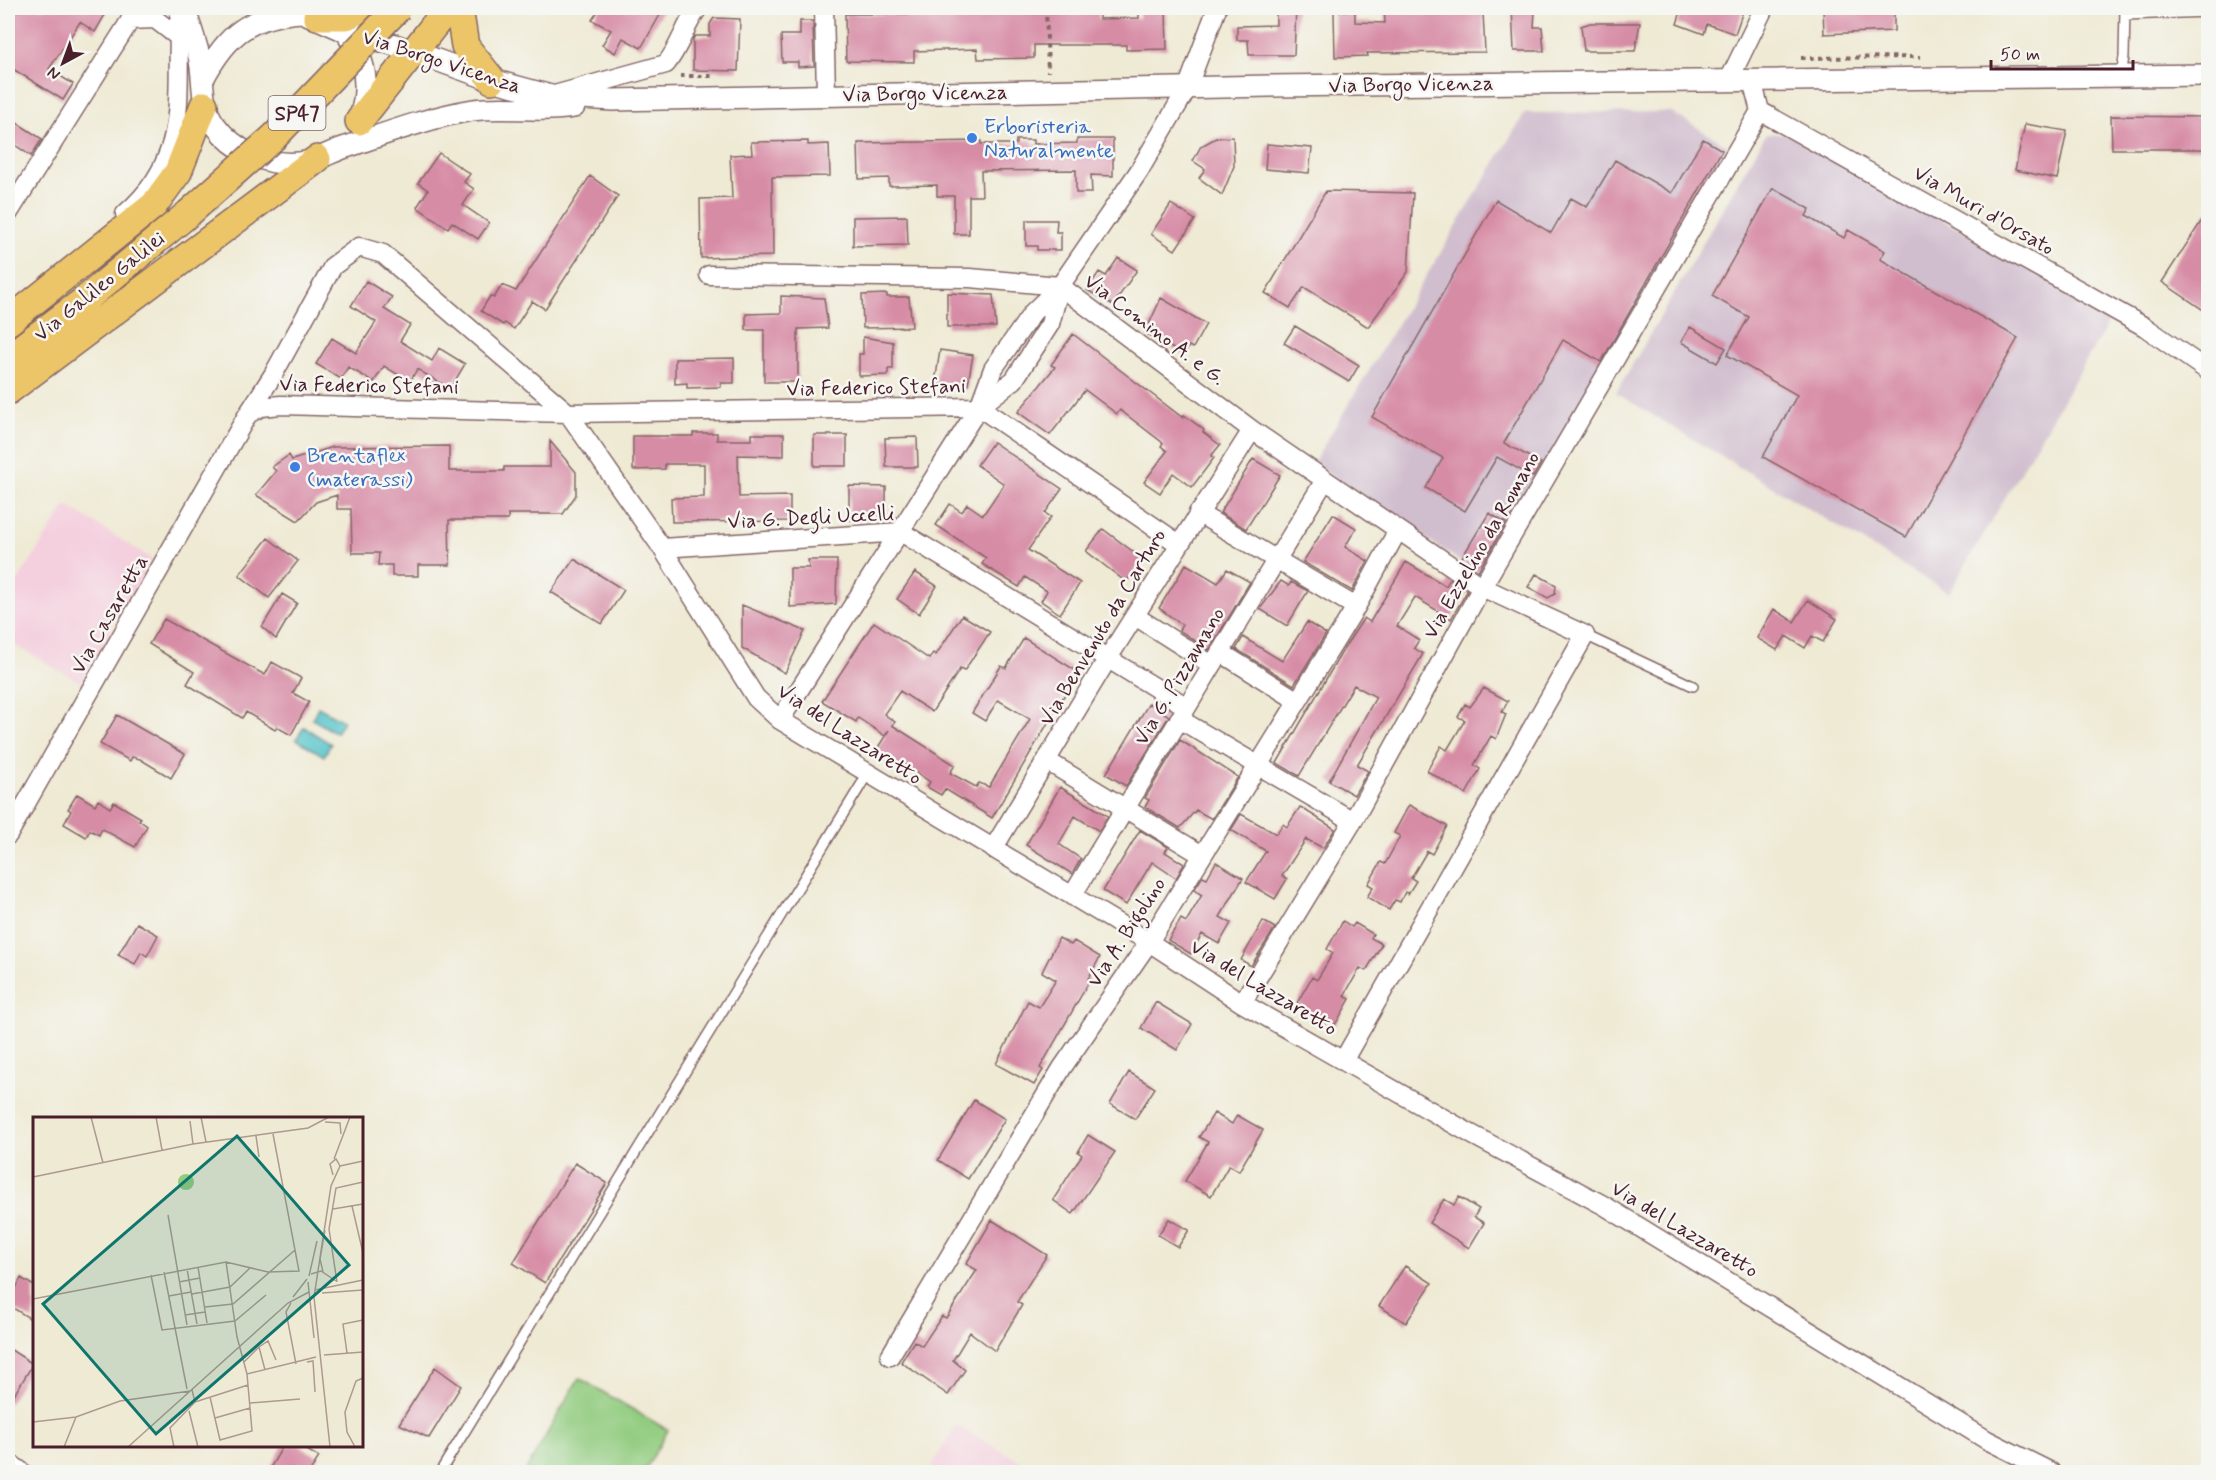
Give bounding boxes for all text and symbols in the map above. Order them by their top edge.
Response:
street label: Via Borgo Vicenza [359,23,525,102]
north arrow [33,33,93,93]
scale bar [1991,33,2134,71]
text: 50 m [2000,43,2040,67]
text: N [43,62,65,85]
street label: Via Borgo Vicenza [1328,70,1494,101]
street label: Via Borgo Vicenza [842,79,1008,110]
road number: SP47 [268,96,326,130]
place label: Erboristeria Naturalmente [984,113,1114,165]
marker: Erboristeria Naturalmente [965,131,979,145]
street label: Via Muri d'Orsato [1908,159,2059,263]
street label: Via Galileo Galilei [28,225,171,348]
street label: Via Comino A. e G. [1078,267,1231,392]
street label: Via Federico Stefani [279,370,459,402]
street label: Via Federico Stefani [786,372,966,404]
place label: Brentaflex (materassi) [307,442,413,494]
street label: Via Ezzelino da Romano [1417,447,1547,644]
marker: Brentaflex (materassi) [288,460,302,474]
street label: Via G. Degli Uccelli [727,500,895,538]
street label: Via Benvenuto da Carturo [1033,524,1173,731]
street label: Via Casaretta [64,550,155,679]
street label: Via G. Pizzamano [1128,602,1232,751]
street label: Via del Lazzaretto [772,678,927,792]
street label: Via A. Bigolino [1081,872,1175,994]
street label: Via del Lazzaretto [1185,933,1342,1043]
inset map [33,1117,363,1447]
street label: Via del Lazzaretto [1606,1175,1763,1285]

